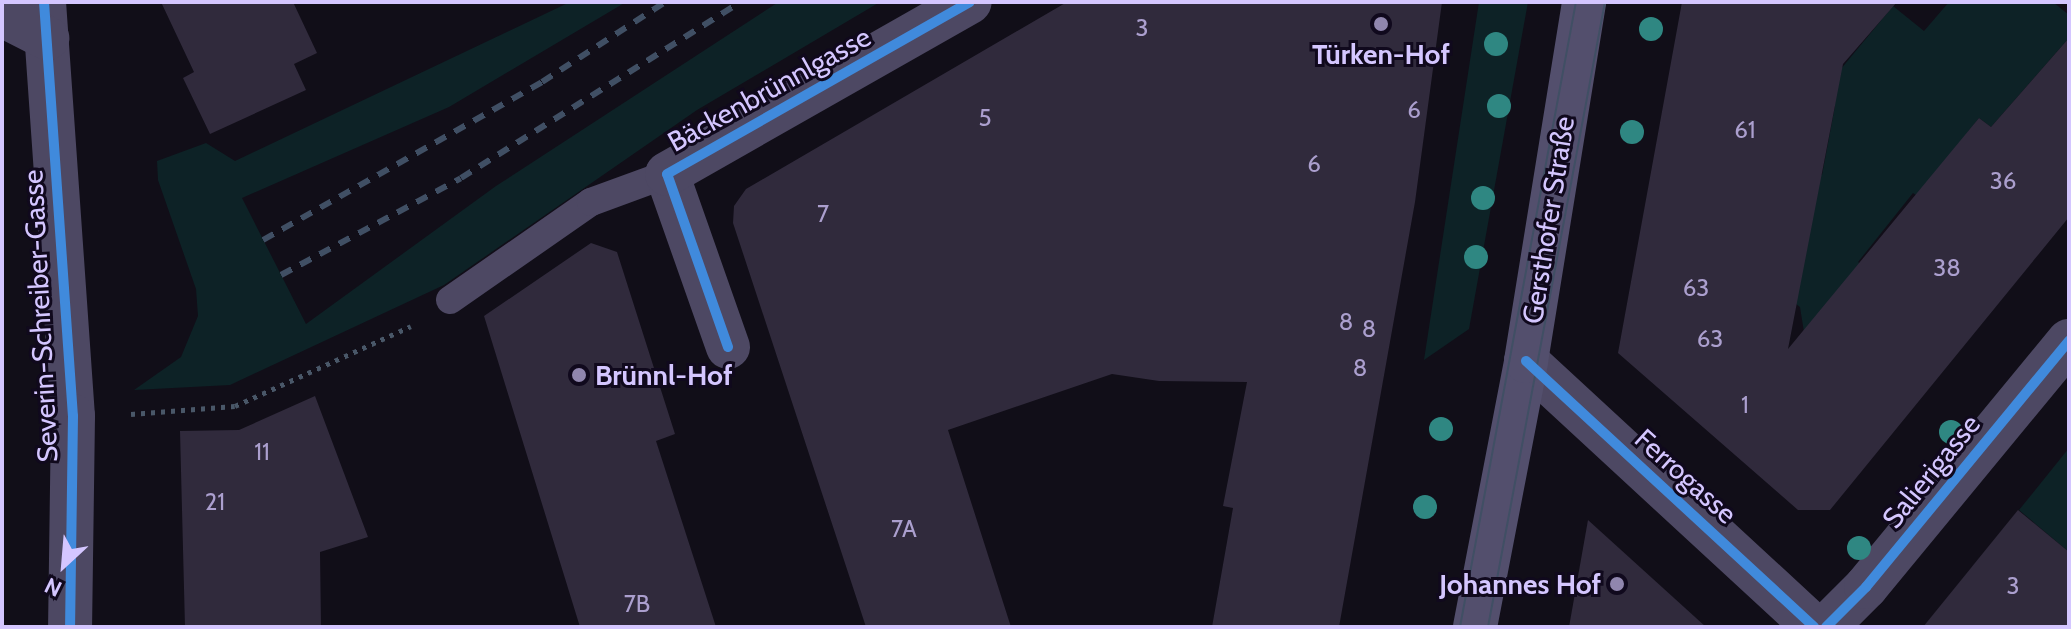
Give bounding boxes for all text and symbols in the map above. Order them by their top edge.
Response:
house number: 3 [1136,14,1148,42]
marker: Türken-Hof [1372,15,1390,33]
street label: Bäckenbrünnlgasse [662,19,876,159]
place label: Türken-Hof [1312,37,1450,71]
house number: 6 [1407,96,1421,124]
house number: 5 [979,104,991,132]
street label: Gersthofer Straße [1515,114,1581,326]
house number: 61 [1734,116,1756,144]
house number: 6 [1307,150,1321,178]
house number: 36 [1990,167,2016,195]
street label: Severin-Schreiber-Gasse [16,169,64,463]
house number: 7 [817,200,829,228]
house number: 38 [1933,254,1961,282]
house number: 63 [1683,274,1709,302]
house number: 8 [1339,308,1353,336]
house number: 8 [1362,315,1376,343]
house number: 63 [1697,325,1723,353]
house number: 8 [1353,354,1367,382]
place label: Brünnl-Hof [595,358,732,392]
marker: Brünnl-Hof [570,366,588,384]
house number: 1 [1741,391,1749,419]
street label: Salierigasse [1875,407,1987,535]
street label: Ferrogasse [1628,422,1744,530]
house number: 11 [254,438,270,466]
house number: 21 [205,488,225,516]
house number: 7A [891,515,917,543]
north arrow [24,525,104,605]
place label: Johannes Hof [1439,567,1601,601]
text: N [40,571,66,603]
house number: 3 [2007,572,2019,600]
marker: Johannes Hof [1608,575,1626,593]
house number: 7B [624,590,650,618]

